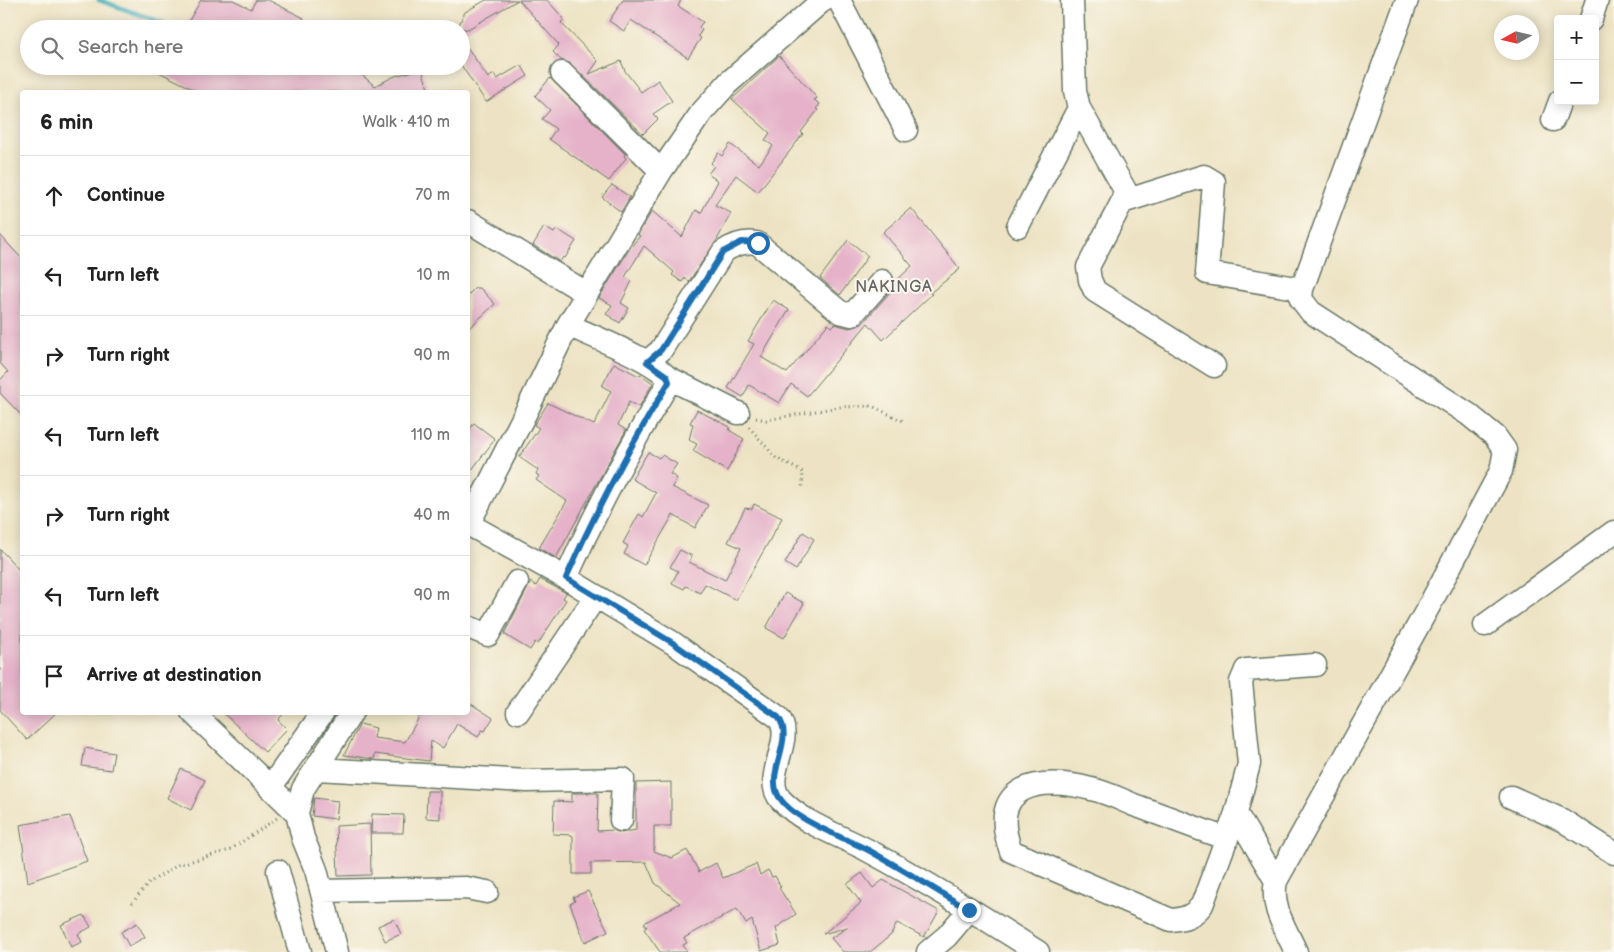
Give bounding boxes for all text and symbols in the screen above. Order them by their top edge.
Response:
north arrow [1494,15,1539,60]
map controls [1554,15,1599,105]
button: + [1554,15,1599,60]
search box [20,20,470,75]
icon: search [38,34,66,62]
text: Search here [78,36,183,59]
button: − [1554,60,1599,105]
text: 6 min [40,110,93,135]
text: Walk · 410 m [363,113,450,132]
icon: ahead [40,182,68,210]
text: Continue [87,184,165,207]
text: 70 m [415,186,450,205]
route start [747,232,770,255]
icon: left [40,262,68,290]
text: Turn left [87,264,159,287]
text: 10 m [417,266,450,285]
district label: NAKINGA [855,278,933,297]
icon: right [40,342,68,370]
text: Turn right [87,344,170,367]
text: 90 m [414,346,450,365]
icon: left [40,422,68,450]
text: Turn left [87,424,159,447]
text: 110 m [411,426,450,445]
icon: right [40,502,68,530]
text: Turn right [87,504,170,527]
text: 40 m [413,506,450,525]
icon: left [40,582,68,610]
text: Turn left [87,584,159,607]
text: 90 m [414,586,450,605]
icon: arrive [40,662,68,690]
text: Arrive at destination [87,664,262,687]
route end [958,899,981,922]

